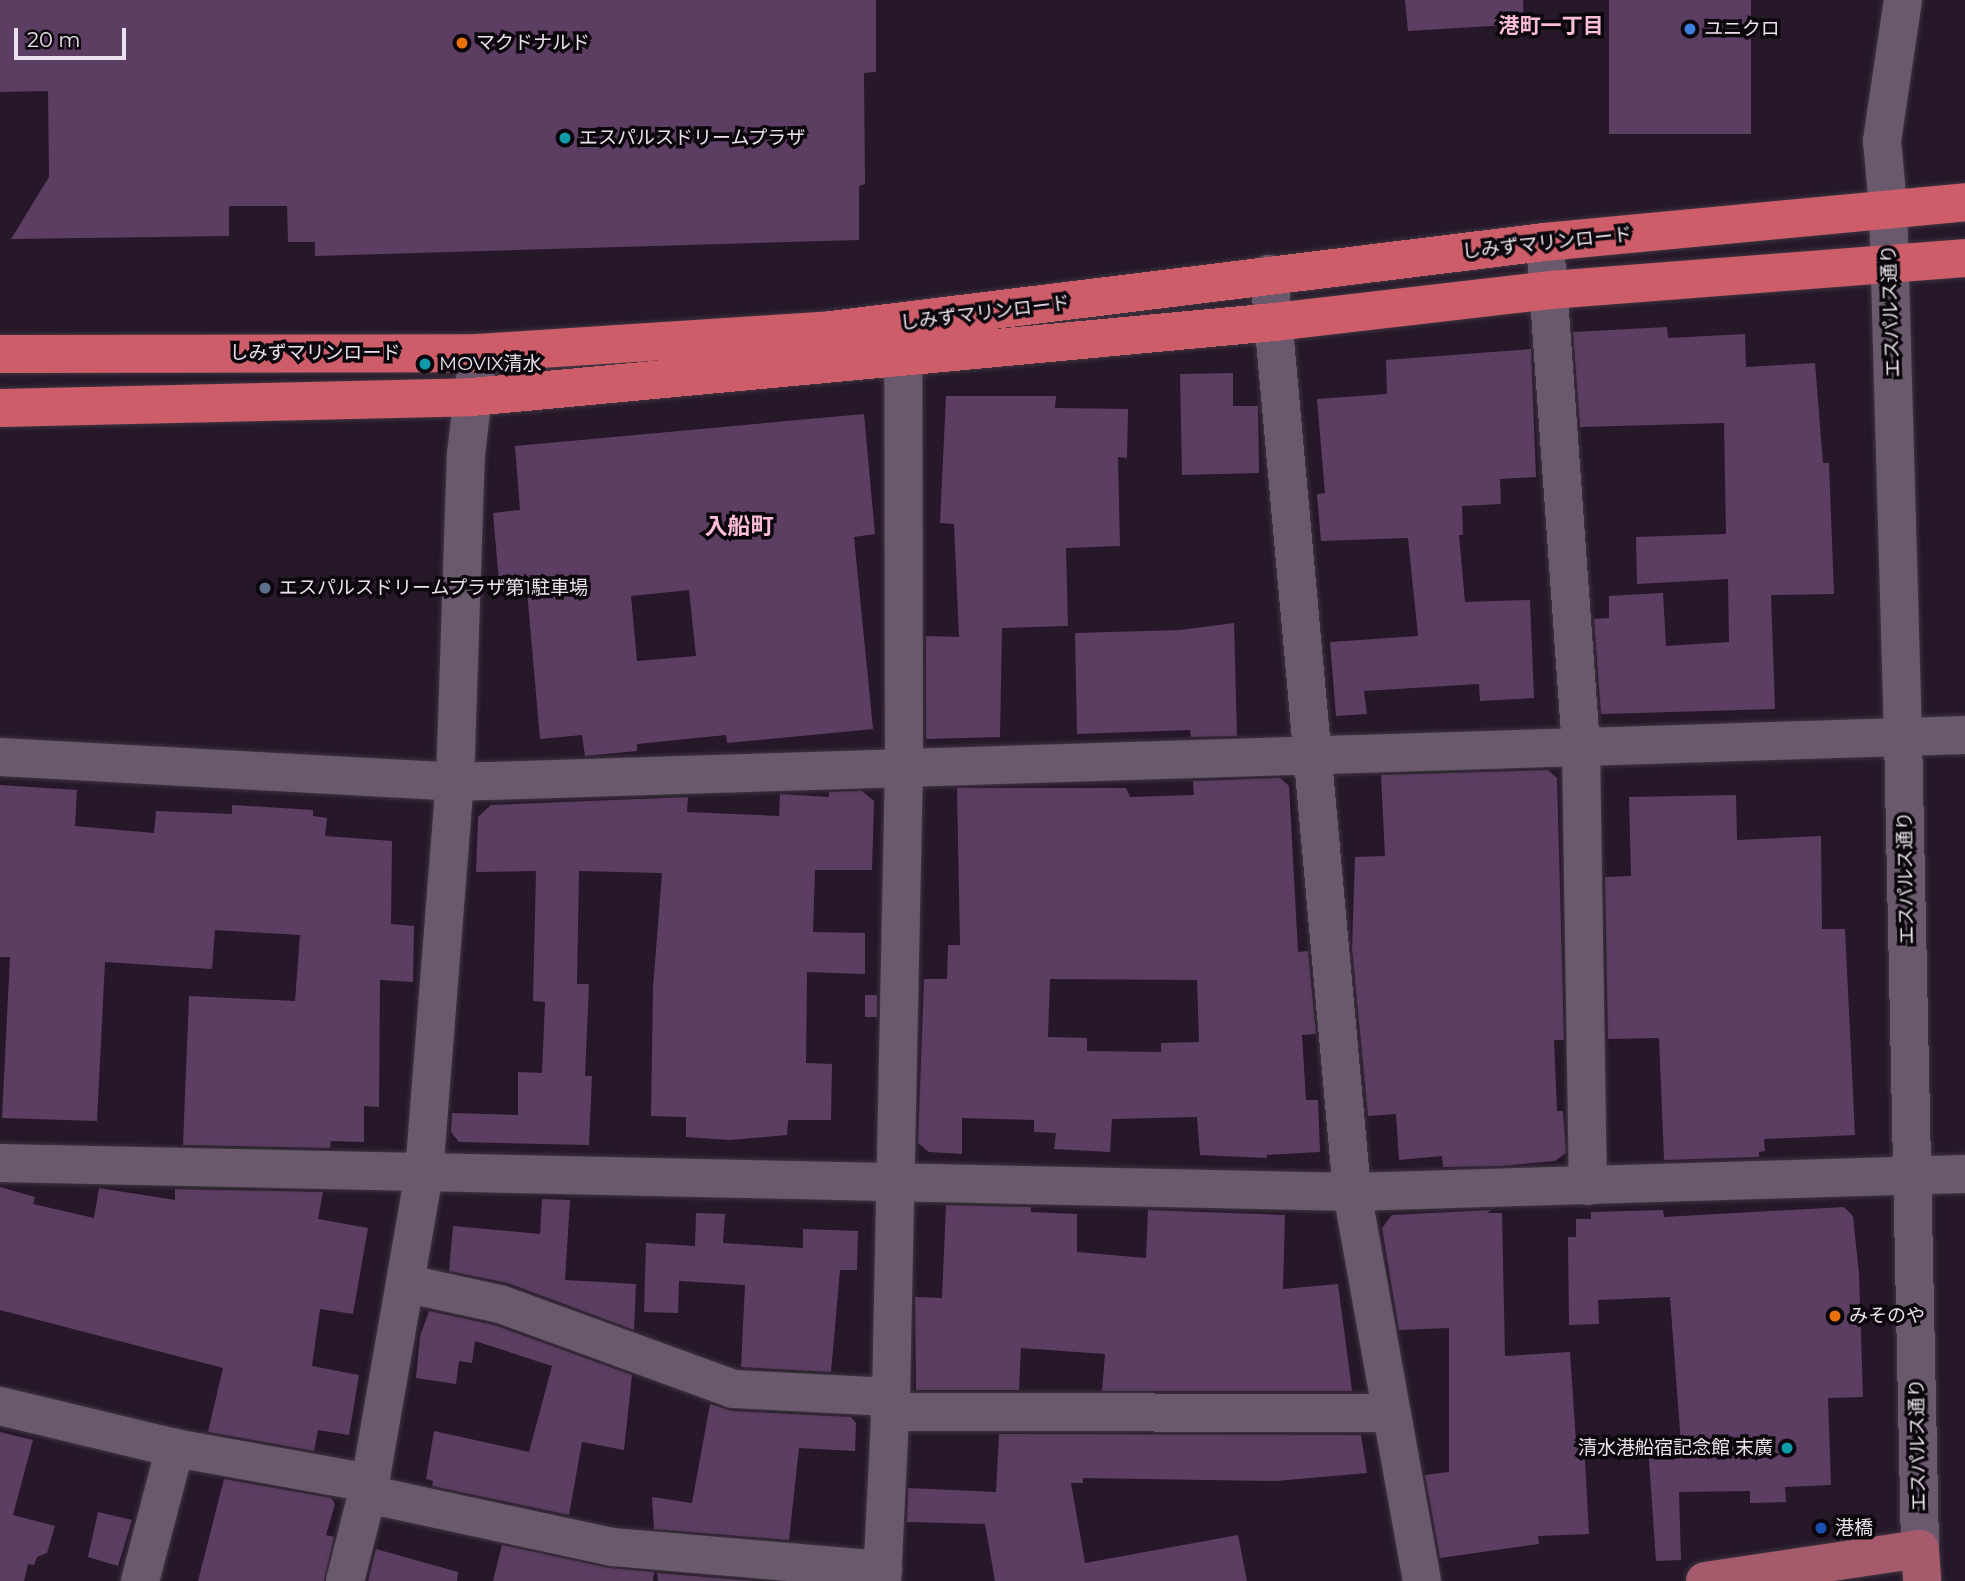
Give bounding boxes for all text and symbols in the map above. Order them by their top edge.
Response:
district label: 港町一丁目 [1499,13,1603,39]
scale bar [18,14,130,58]
place label: ユニクロ [1704,18,1780,40]
marker: ユニクロ [1682,21,1698,37]
text: 20 m [27,27,81,52]
place label: マクドナルド [476,32,590,54]
marker: マクドナルド [454,35,470,51]
place label: エスパルスドリームプラザ [579,127,807,149]
marker: エスパルスドリームプラザ [557,130,573,146]
street label: しみずマリンロード [1461,223,1633,263]
street label: エスパルス通り [1877,244,1905,378]
street label: しみずマリンロード [899,291,1071,335]
street label: しみずマリンロード [230,342,400,364]
place label: MOVIX清水 [439,353,541,375]
marker: MOVIX清水 [417,356,433,372]
district label: 入船町 [705,512,773,540]
place label: エスパルスドリームプラザ第1駐車場 [279,577,590,599]
marker: エスパルスドリームプラザ第1駐車場 [257,580,273,596]
street label: エスパルス通り [1893,811,1919,945]
place label: みそのや [1849,1305,1925,1327]
marker: みそのや [1827,1308,1843,1324]
street label: エスパルス通り [1905,1378,1931,1512]
place label: 清水港船宿記念館 末廣 [1578,1437,1773,1459]
marker: 清水港船宿記念館 末廣 [1779,1440,1795,1456]
place label: 港橋 [1835,1517,1873,1539]
marker: 港橋 [1813,1520,1829,1536]

